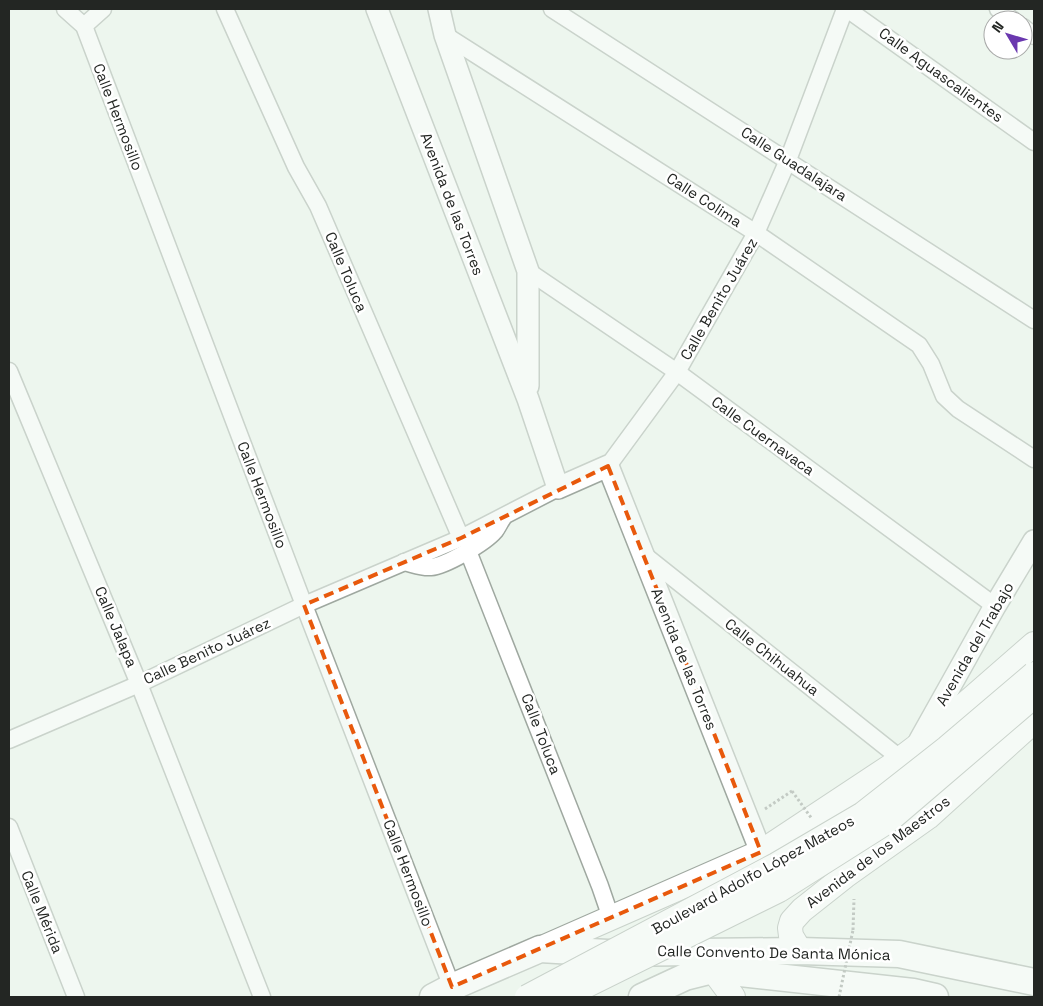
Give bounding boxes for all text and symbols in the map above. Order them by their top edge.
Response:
north arrow [983,10,1033,60]
text: N [988,18,1008,36]
street label: Calle Aguascalientes [875,23,1007,126]
street label: Calle Hermosillo [89,61,148,173]
street label: Calle Guadalajara [738,122,851,205]
street label: Avenida de las Torres [416,130,488,278]
street label: Calle Colima [663,168,746,231]
street label: Calle Toluca [321,229,372,315]
street label: Calle Benito Juárez [676,234,761,363]
street label: Calle Cuernavaca [708,392,819,480]
street label: Calle Hermosillo [233,439,292,551]
street label: Avenida del Trabajo [931,579,1018,709]
street label: Calle Jalapa [91,583,142,670]
street label: Avenida de las Torres [647,585,722,733]
street label: Calle Benito Juárez [140,613,273,688]
street label: Calle Chihuahua [721,614,824,700]
street label: Calle Toluca [517,691,566,777]
street label: Avenida de los Maestros [802,791,954,912]
street label: Boulevard Adolfo López Mateos [648,811,857,938]
street label: Calle Hermosillo [379,817,438,929]
street label: Calle Mérida [17,868,68,956]
street label: Calle Convento De Santa Mónica [657,941,891,964]

